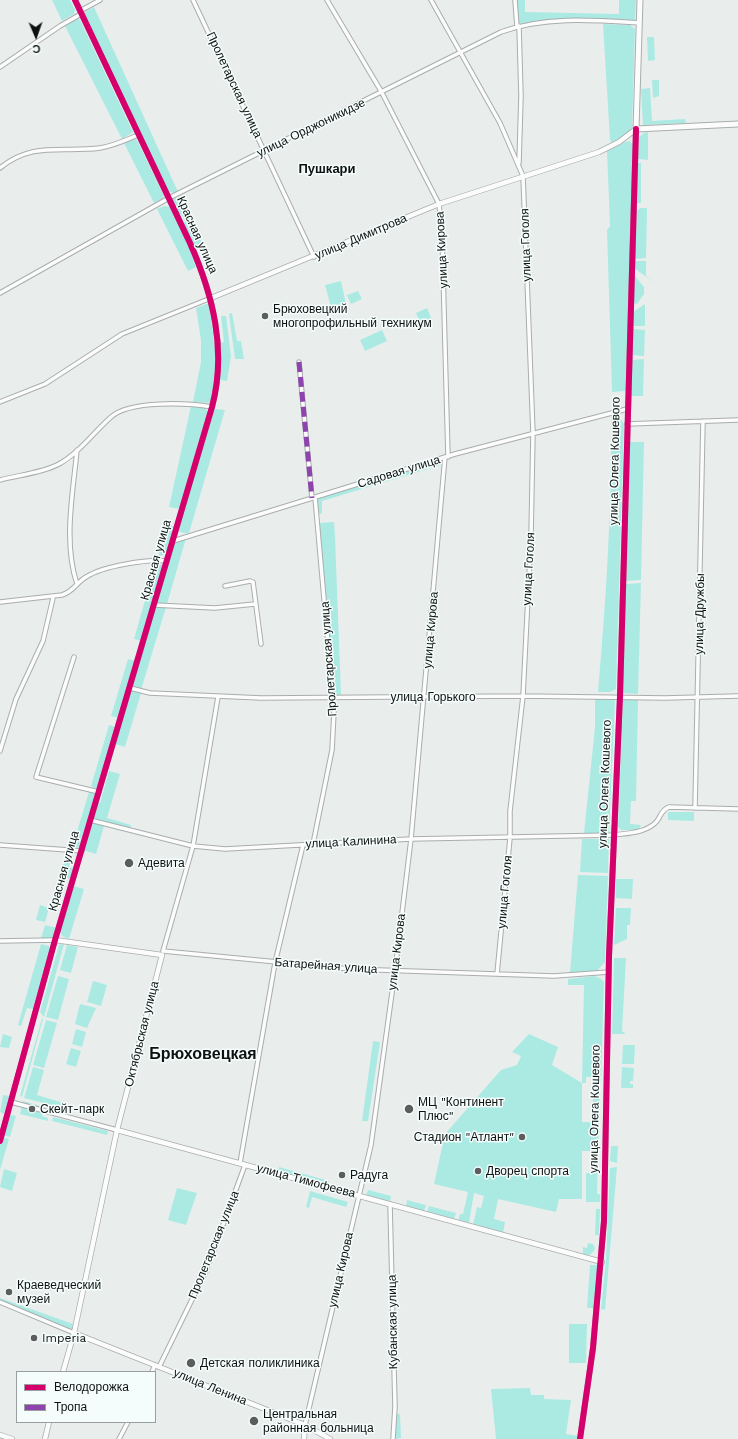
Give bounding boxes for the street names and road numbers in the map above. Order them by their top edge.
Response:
street label: Пролетарская улица [203,30,265,140]
street label: улица Орджоникидзе [254,95,368,161]
street label: Красная улица [173,194,221,276]
street label: улица Гоголя [518,208,534,282]
street label: улица Димитрова [313,211,409,263]
street label: улица Кирова [433,211,451,289]
street label: улица Олега Кошевого [607,397,623,525]
street label: Садовая улица [356,453,442,491]
street label: Красная улица [138,518,174,602]
street label: улица Гоголя [520,532,538,606]
street label: улица Дружбы [692,573,708,655]
street label: улица Кирова [420,591,442,669]
street label: Пролетарская улица [318,601,340,717]
street label: улица Горького [390,690,476,704]
street label: улица Олега Кошевого [596,720,614,848]
street label: Красная улица [46,829,82,913]
street label: улица Калинина [305,832,397,852]
street label: улица Гоголя [495,855,515,929]
street label: улица Кирова [385,913,409,991]
street label: Батарейная улица [274,955,378,977]
street label: Октябрьская улица [122,980,162,1088]
street label: улица Олега Кошевого [587,1045,603,1173]
street label: улица Тимофеева [255,1161,357,1201]
street label: Пролетарская улица [186,1189,242,1301]
street label: улица Кирова [325,1231,357,1309]
street label: Кубанская улица [385,1274,401,1370]
street label: улица Ленина [171,1366,249,1408]

